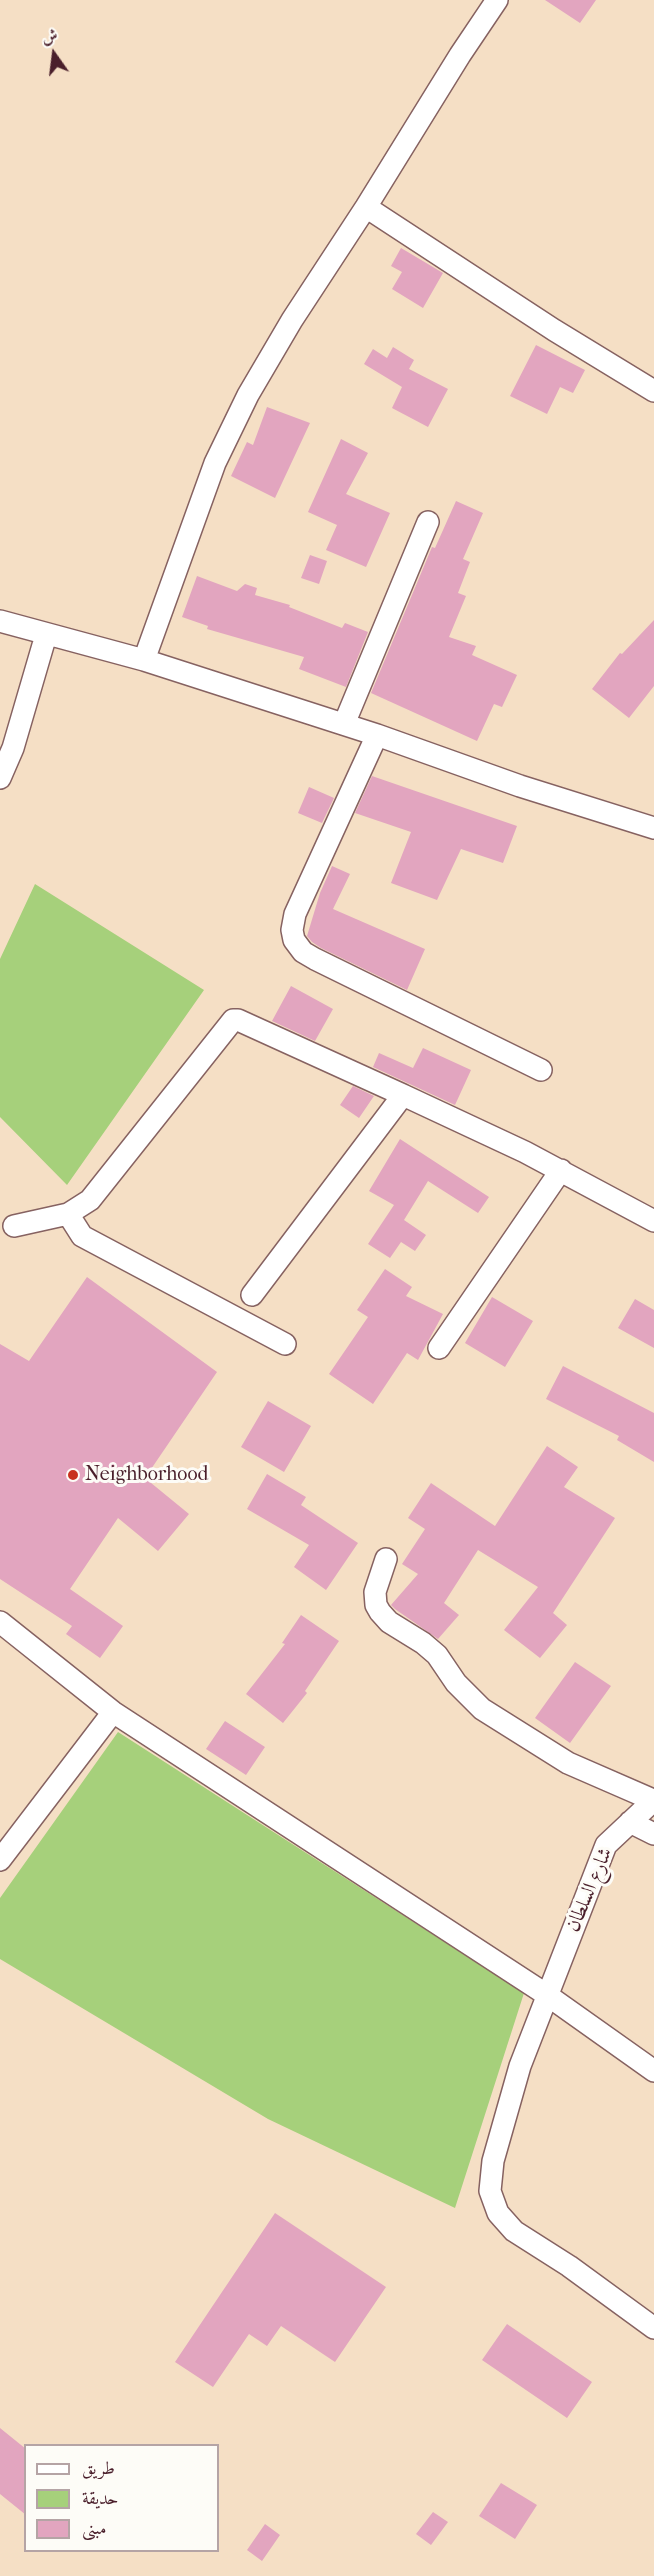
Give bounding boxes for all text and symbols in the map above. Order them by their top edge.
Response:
north arrow [24,24,84,84]
text: ش [40,25,60,47]
place label: Neighborhood [85,1463,208,1487]
marker: Neighborhood [66,1468,80,1482]
street label: شارع السلطان [562,1844,618,1936]
legend [24,2444,219,2552]
text: طريق [82,2458,115,2479]
text: حديقة [82,2488,118,2509]
text: مبنى [82,2518,107,2539]

